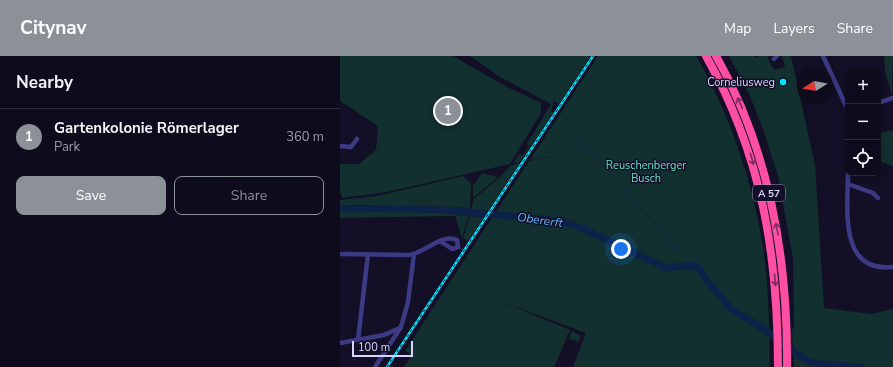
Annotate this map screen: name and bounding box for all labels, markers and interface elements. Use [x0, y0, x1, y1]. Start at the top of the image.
text: Citynav [20, 15, 87, 41]
text: Map [724, 19, 751, 38]
text: Layers [773, 19, 815, 38]
text: Share [837, 19, 873, 38]
north arrow [797, 68, 833, 104]
map controls [845, 68, 881, 176]
button: + [845, 68, 881, 104]
text: Nearby [16, 71, 73, 94]
place label: Corneliusweg [707, 75, 775, 90]
marker: Corneliusweg [778, 77, 788, 87]
pin: 1 [435, 96, 461, 126]
one-way arrow [736, 97, 743, 109]
button: − [845, 104, 881, 140]
text: Gartenkolonie Römerlager [54, 118, 239, 138]
text: 1 [25, 128, 33, 146]
text: 360 m [286, 128, 324, 146]
text: Park [54, 138, 80, 156]
button: locate [845, 140, 881, 176]
one-way arrow [749, 153, 756, 166]
park label: Reuschenberger Busch [606, 158, 686, 186]
button: Save [16, 176, 166, 215]
button: Share [174, 176, 324, 215]
road number: A 57 [753, 185, 785, 201]
water label: Obererft [516, 209, 565, 231]
one-way arrow [773, 223, 781, 236]
your location [611, 239, 631, 259]
one-way arrow [771, 273, 778, 286]
scale bar [352, 339, 413, 358]
text: 100 m [358, 340, 390, 355]

